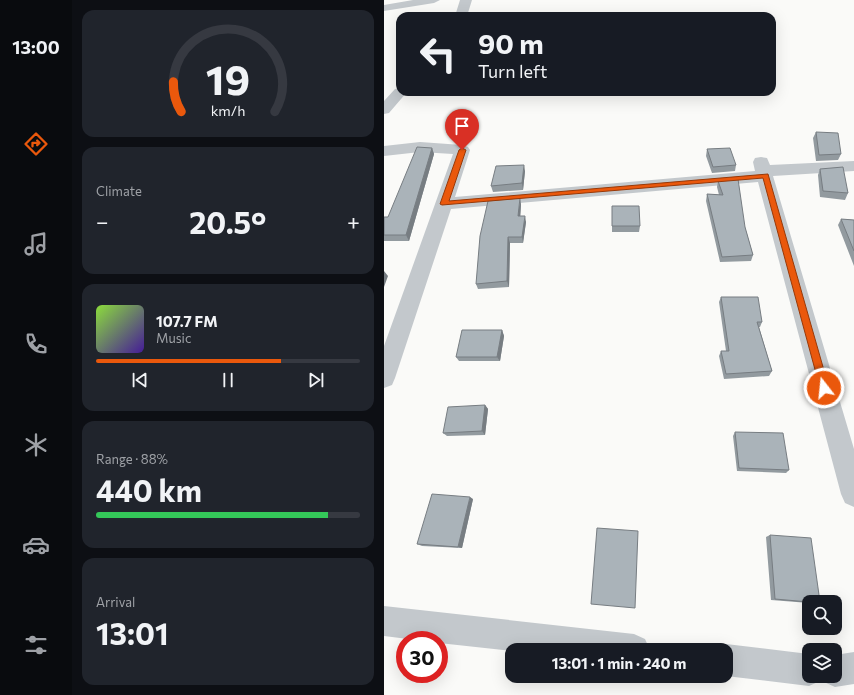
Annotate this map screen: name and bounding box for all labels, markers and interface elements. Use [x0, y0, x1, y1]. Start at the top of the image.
text: 90 m [478, 26, 544, 60]
icon: left [412, 28, 464, 80]
text: 13:00 [12, 36, 60, 58]
text: 19 [206, 52, 250, 103]
text: Turn left [478, 60, 547, 82]
text: km/h [211, 100, 245, 118]
pin [445, 109, 479, 150]
icon: arrive [451, 115, 473, 137]
icon: directions [22, 130, 50, 158]
text: Climate [96, 183, 142, 199]
text: 20.5° [189, 203, 266, 240]
text: − [96, 208, 109, 235]
text: + [347, 208, 360, 235]
icon: music [22, 230, 50, 258]
text: 107.7 FM [156, 312, 218, 330]
icon: phone [22, 330, 50, 358]
text: Music [156, 330, 191, 346]
position arrow [803, 367, 845, 409]
icon: previous [129, 369, 151, 391]
icon: pause [217, 369, 239, 391]
icon: next [305, 369, 327, 391]
icon: climate [22, 431, 50, 459]
text: Range · 88% [96, 451, 168, 467]
text: 440 km [96, 471, 202, 508]
icon: car [22, 531, 50, 559]
text: Arrival [96, 594, 135, 610]
map controls [802, 595, 842, 683]
button: search [802, 595, 842, 635]
text: 13:01 [96, 614, 169, 651]
icon: filters [22, 631, 50, 659]
speed limit sign: 30 [396, 631, 448, 683]
button: layers [802, 643, 842, 683]
text: 13:01 · 1 min · 240 m [552, 654, 686, 672]

